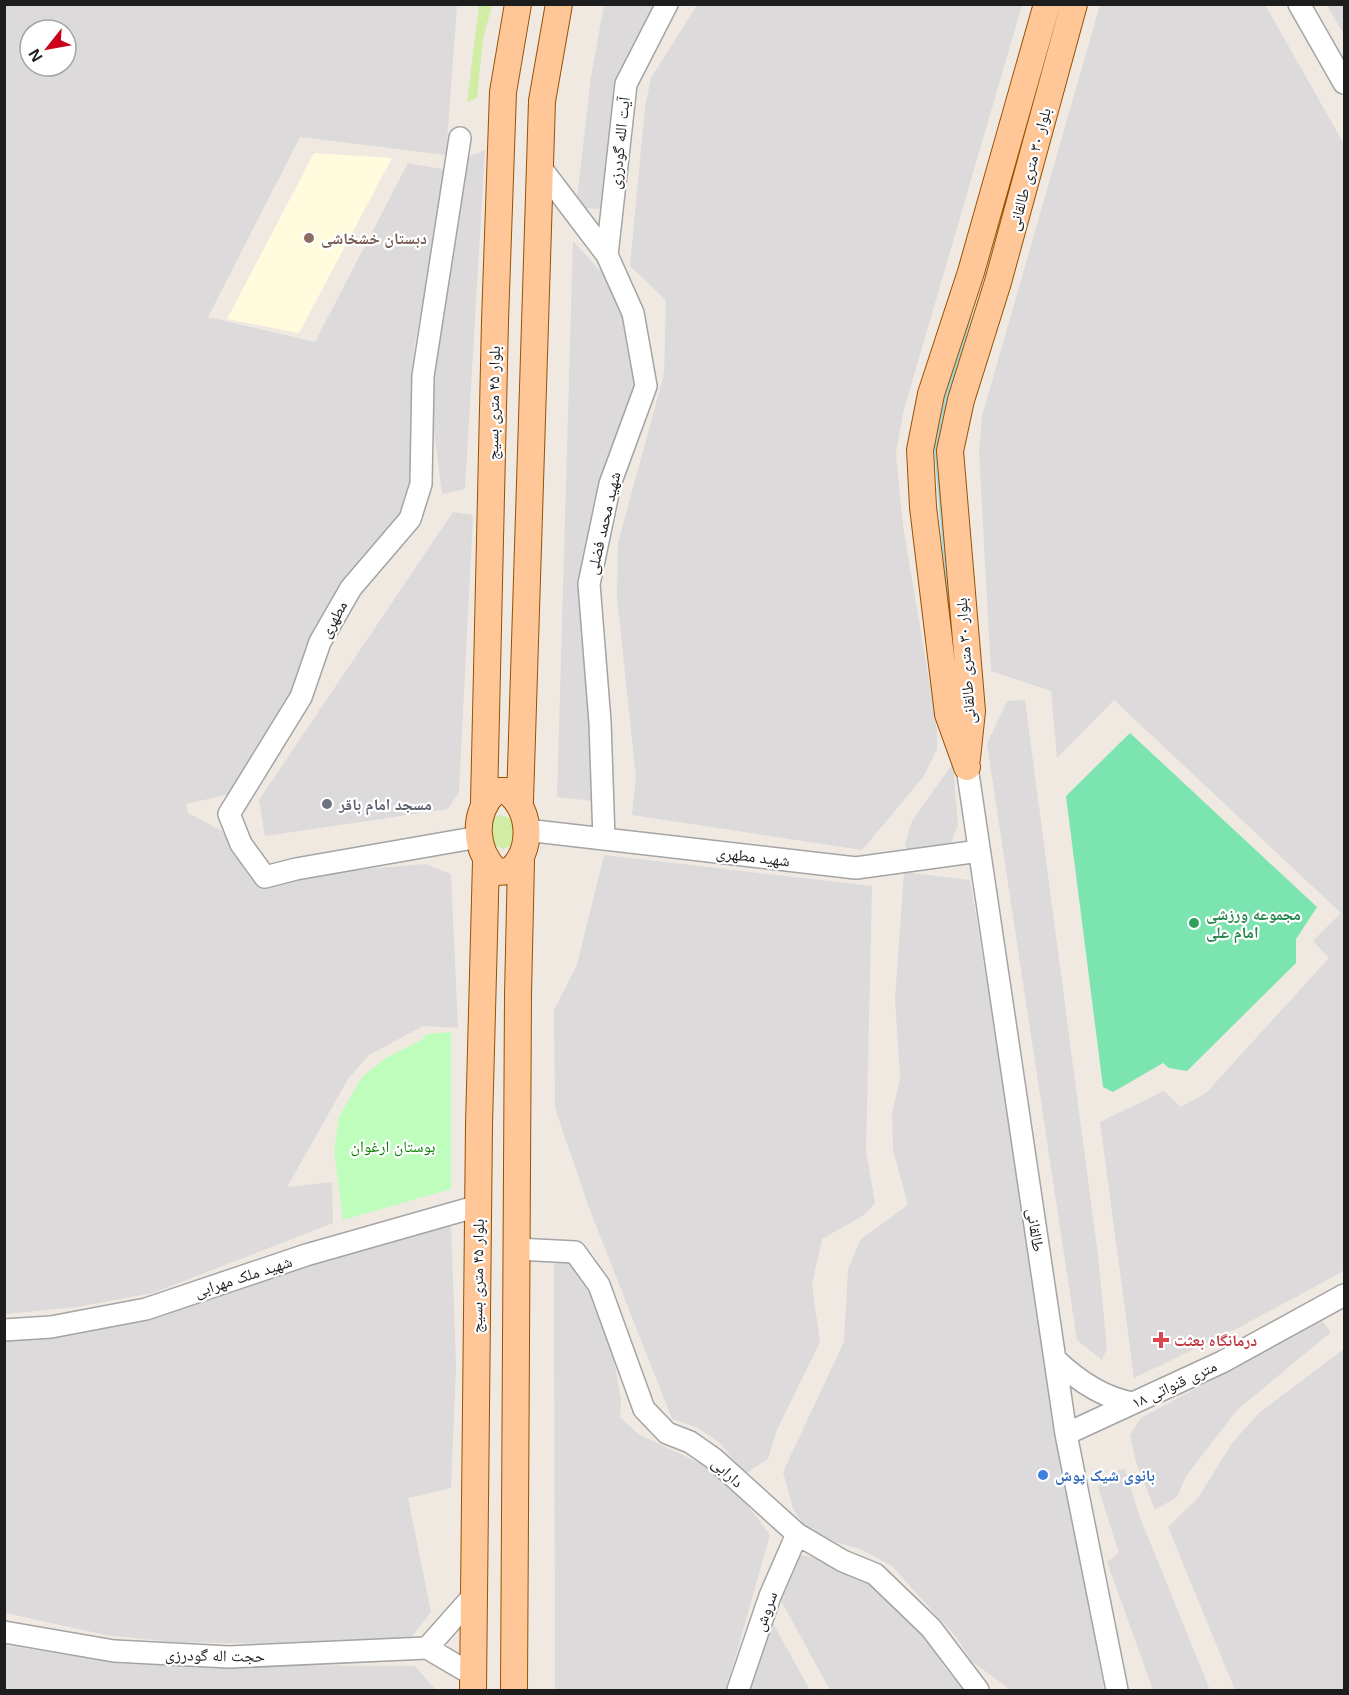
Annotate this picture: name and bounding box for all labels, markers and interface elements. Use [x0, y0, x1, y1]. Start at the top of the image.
north arrow [18, 18, 78, 78]
text: N [25, 46, 46, 65]
street label: آیت الله گودرزی [606, 95, 635, 190]
street label: بلوار ۳۰ متری طالقانی [1005, 106, 1056, 233]
place label: دبستان خشخاشی [321, 230, 427, 248]
marker: دبستان خشخاشی [302, 231, 316, 245]
street label: بلوار ۴۵ متری بسیج [484, 346, 505, 460]
street label: شهید محمد فضلی [583, 470, 626, 577]
street label: بلوار ۳۰ متری طالقانی [953, 597, 980, 725]
street label: مطهری [316, 598, 352, 642]
place label: مسجد امام باقر [338, 796, 432, 816]
marker: مسجد امام باقر [320, 797, 334, 811]
street label: شهید مطهری [715, 844, 791, 871]
place label: مجموعه ورزشی امام علی [1206, 906, 1301, 944]
marker: مجموعه ورزشی امام علی [1187, 916, 1201, 930]
park label: بوستان ارغوان [351, 1138, 435, 1157]
street label: طالقانی [1022, 1207, 1047, 1253]
street label: بلوار ۴۵ متری بسیج [468, 1219, 489, 1333]
street label: شهید ملک مهرابی [192, 1253, 295, 1302]
marker: درمانگاه بعثت [1152, 1331, 1170, 1349]
place label: درمانگاه بعثت [1174, 1332, 1257, 1350]
street label: ۱۸ متری قنواتی [1129, 1357, 1220, 1413]
street label: دارابی [707, 1454, 747, 1492]
place label: بانوی شیک پوش [1055, 1467, 1155, 1485]
marker: بانوی شیک پوش [1036, 1468, 1050, 1482]
street label: سروش [751, 1589, 782, 1634]
street label: حجت اله گودرزی [165, 1646, 265, 1667]

